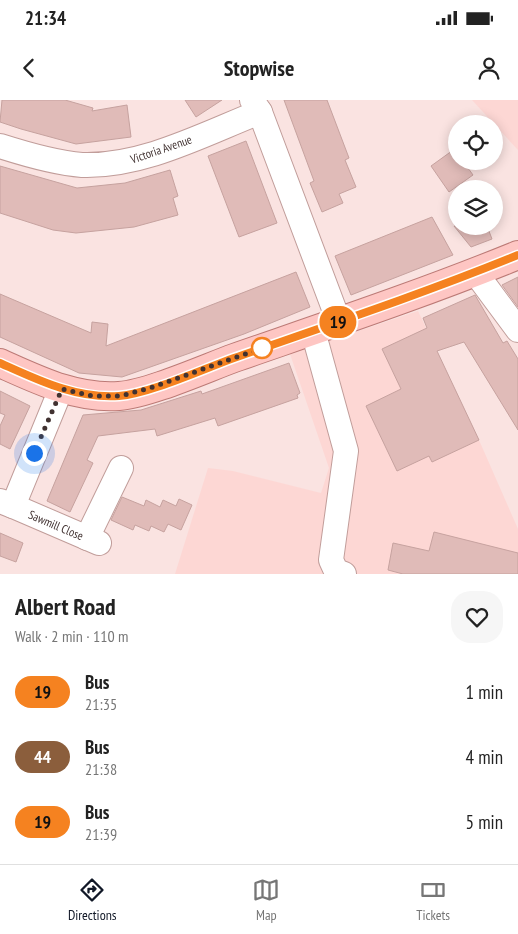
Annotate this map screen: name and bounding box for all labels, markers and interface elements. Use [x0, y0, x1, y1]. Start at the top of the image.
text: 21:34 [25, 6, 66, 30]
icon: back [15, 54, 43, 82]
text: Stopwise [224, 54, 294, 82]
icon: person [475, 54, 503, 82]
map controls [448, 115, 503, 235]
button: locate [448, 115, 503, 170]
street label: Victoria Avenue [127, 131, 194, 167]
button: layers [448, 180, 503, 235]
line badge: 19 [316, 306, 360, 338]
text: 19 [329, 310, 347, 333]
unlabelled marker [251, 337, 273, 359]
your location [22, 441, 47, 466]
street label: Sawmill Close [26, 507, 86, 543]
text: Albert Road [15, 591, 116, 622]
button: heart [451, 591, 503, 643]
text: Walk · 2 min · 110 m [15, 626, 128, 646]
text: Bus [85, 670, 109, 694]
text: 19 [34, 680, 51, 703]
text: 1 min [466, 680, 503, 704]
text: 21:35 [85, 694, 117, 714]
text: Bus [85, 735, 109, 759]
text: 44 [34, 745, 51, 768]
text: 4 min [466, 745, 503, 769]
text: 21:38 [85, 759, 117, 779]
text: Bus [85, 800, 109, 824]
text: 19 [34, 810, 51, 833]
text: 5 min [466, 810, 503, 834]
text: 21:39 [85, 824, 117, 844]
tab: Directions [68, 876, 117, 924]
tab: Map [252, 876, 280, 924]
tab: Tickets [416, 876, 450, 924]

